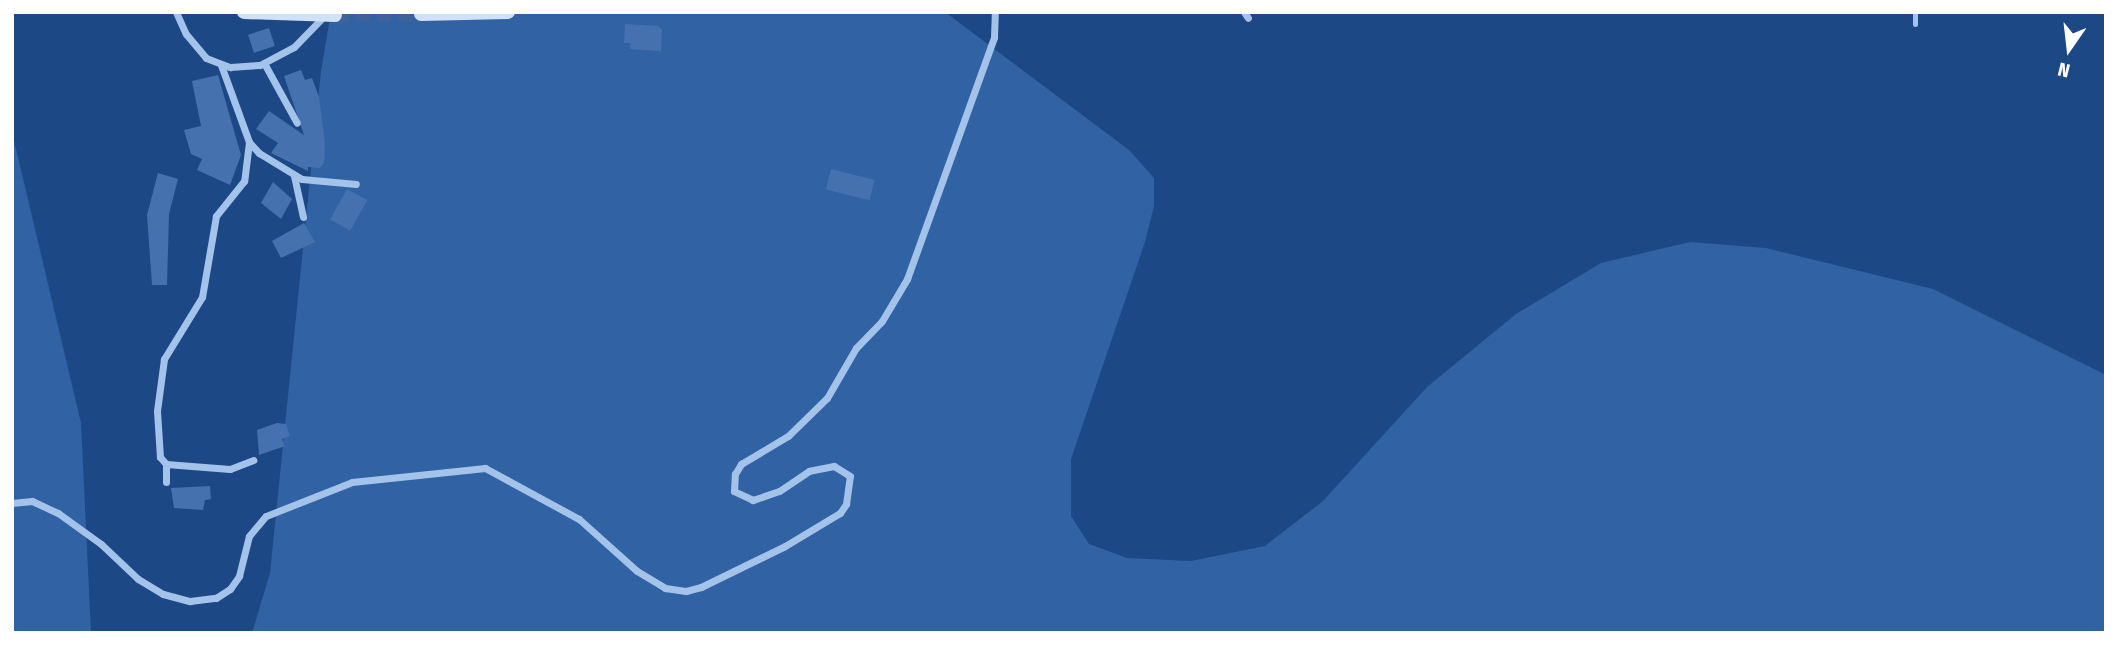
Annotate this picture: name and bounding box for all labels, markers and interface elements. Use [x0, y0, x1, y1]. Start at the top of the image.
north arrow [2034, 14, 2104, 84]
text: N [2055, 57, 2072, 82]

